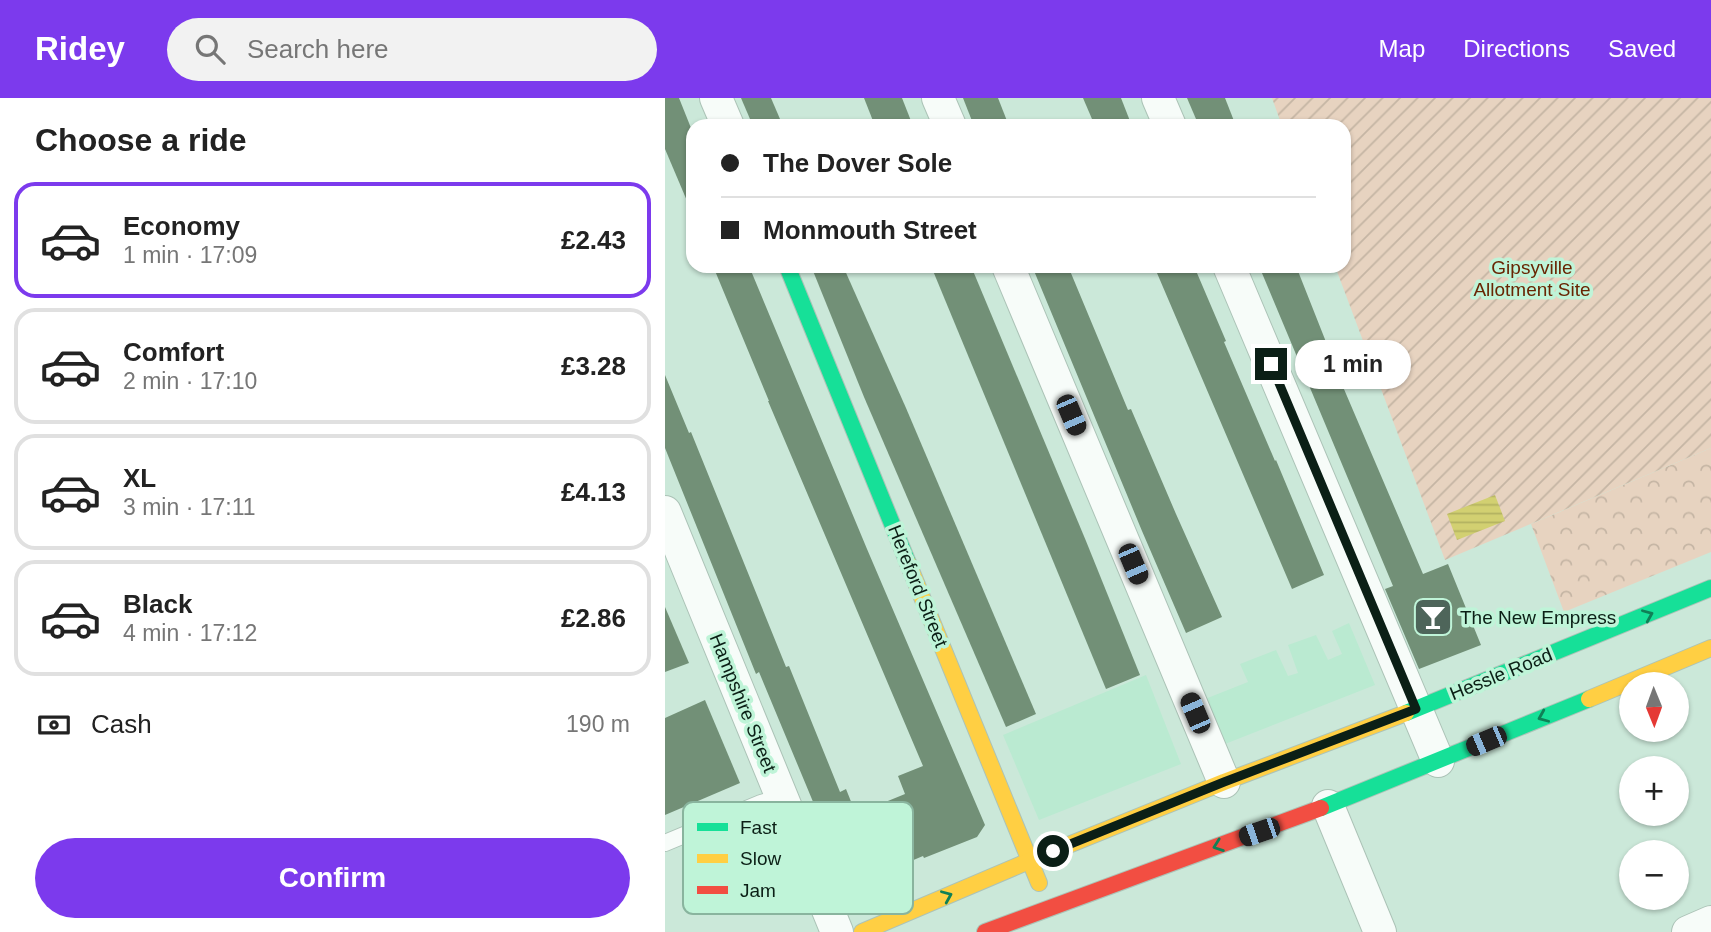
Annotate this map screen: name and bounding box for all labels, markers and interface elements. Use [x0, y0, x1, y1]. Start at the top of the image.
search box [167, 18, 657, 81]
text: Ridey [35, 30, 125, 67]
icon: search [191, 30, 229, 68]
text: Search here [247, 34, 389, 64]
text: Map [1379, 35, 1425, 62]
text: Directions [1463, 35, 1570, 62]
text: Saved [1608, 35, 1676, 62]
text: Choose a ride [35, 122, 247, 158]
text: The Dover Sole [763, 148, 952, 178]
icon: car [39, 209, 102, 272]
text: Economy [123, 211, 240, 241]
text: Monmouth Street [763, 215, 977, 245]
text: £2.43 [561, 225, 626, 255]
text: 1 min · 17:09 [123, 242, 257, 268]
park label: Gipsyville Allotment Site [1473, 257, 1591, 300]
icon: car [39, 335, 102, 398]
text: Comfort [123, 337, 224, 367]
callout: 1 min [1295, 340, 1411, 388]
route end [1255, 348, 1287, 380]
text: £3.28 [561, 351, 626, 381]
text: 1 min [1323, 351, 1383, 377]
text: 2 min · 17:10 [123, 368, 257, 394]
car [1054, 392, 1089, 438]
icon: car [39, 461, 102, 524]
text: XL [123, 463, 156, 493]
text: £4.13 [561, 477, 626, 507]
text: 3 min · 17:11 [123, 494, 256, 520]
street label: Hereford Street [884, 522, 952, 651]
car [1116, 541, 1151, 587]
icon: car [39, 587, 102, 650]
text: Black [123, 589, 192, 619]
bar icon: The New Empress [1412, 596, 1454, 638]
text: £2.86 [561, 603, 626, 633]
place label: The New Empress [1460, 607, 1616, 628]
one-way arrow [1641, 609, 1653, 623]
text: 4 min · 17:12 [123, 620, 257, 646]
street label: Hampshire Street [706, 631, 781, 776]
street label: Hessle Road [1447, 644, 1555, 704]
north arrow [1619, 672, 1689, 742]
map controls [1619, 672, 1689, 910]
car [1178, 690, 1213, 736]
icon: cash [35, 706, 73, 744]
text: Cash [91, 709, 152, 739]
one-way arrow [1538, 709, 1550, 723]
text: 190 m [566, 711, 630, 737]
car [1463, 723, 1510, 759]
button: + [1619, 756, 1689, 826]
legend [683, 802, 913, 914]
car [1236, 815, 1283, 849]
text: Fast [740, 817, 778, 838]
route start [1037, 835, 1069, 867]
button: Confirm [35, 838, 630, 918]
one-way arrow [1212, 838, 1224, 852]
button: − [1619, 840, 1689, 910]
text: Slow [740, 848, 781, 869]
text: Jam [740, 880, 776, 901]
one-way arrow [940, 890, 952, 904]

